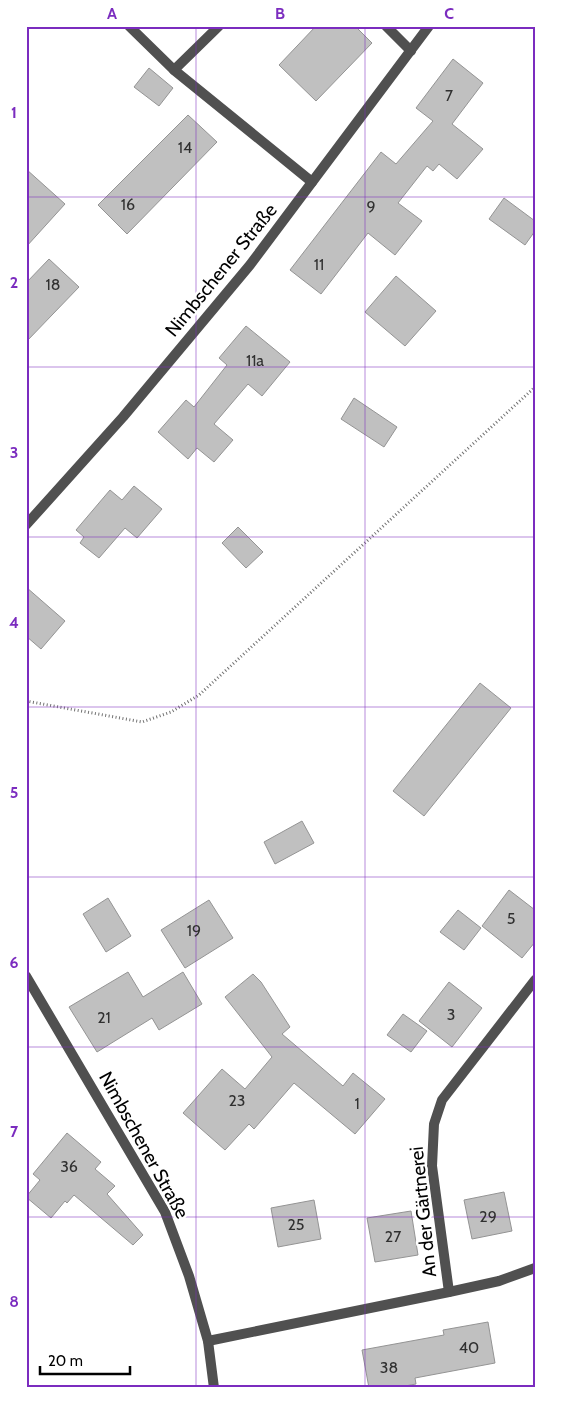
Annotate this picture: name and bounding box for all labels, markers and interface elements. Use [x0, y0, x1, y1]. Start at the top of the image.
text: A [107, 4, 117, 23]
text: B [275, 4, 285, 23]
text: C [444, 4, 454, 23]
house number: 7 [445, 86, 453, 105]
text: 1 [11, 103, 17, 122]
house number: 14 [178, 138, 192, 157]
house number: 16 [121, 195, 135, 214]
house number: 9 [366, 197, 376, 216]
street label: Nimbschener Straße [160, 199, 282, 341]
house number: 11 [314, 255, 324, 274]
text: 2 [10, 273, 18, 292]
house number: 18 [46, 275, 60, 294]
house number: 11a [246, 351, 264, 370]
text: 3 [10, 443, 18, 462]
text: 4 [9, 613, 19, 632]
text: 5 [10, 783, 18, 802]
house number: 5 [507, 909, 515, 928]
house number: 19 [187, 921, 201, 940]
text: 6 [10, 953, 19, 972]
house number: 3 [447, 1005, 455, 1024]
house number: 21 [97, 1008, 111, 1027]
street label: Nimbschener Straße [94, 1068, 194, 1223]
house number: 23 [228, 1091, 246, 1110]
house number: 1 [354, 1094, 360, 1113]
text: 7 [10, 1122, 19, 1141]
street label: An der Gärtnerei [405, 1146, 441, 1278]
house number: 36 [60, 1157, 78, 1176]
house number: 29 [479, 1207, 497, 1226]
house number: 25 [287, 1215, 305, 1234]
house number: 27 [385, 1227, 401, 1246]
text: 8 [9, 1292, 19, 1311]
house number: 40 [459, 1338, 479, 1357]
scale bar [40, 1344, 130, 1376]
text: 20 m [48, 1352, 83, 1370]
house number: 38 [380, 1358, 398, 1377]

